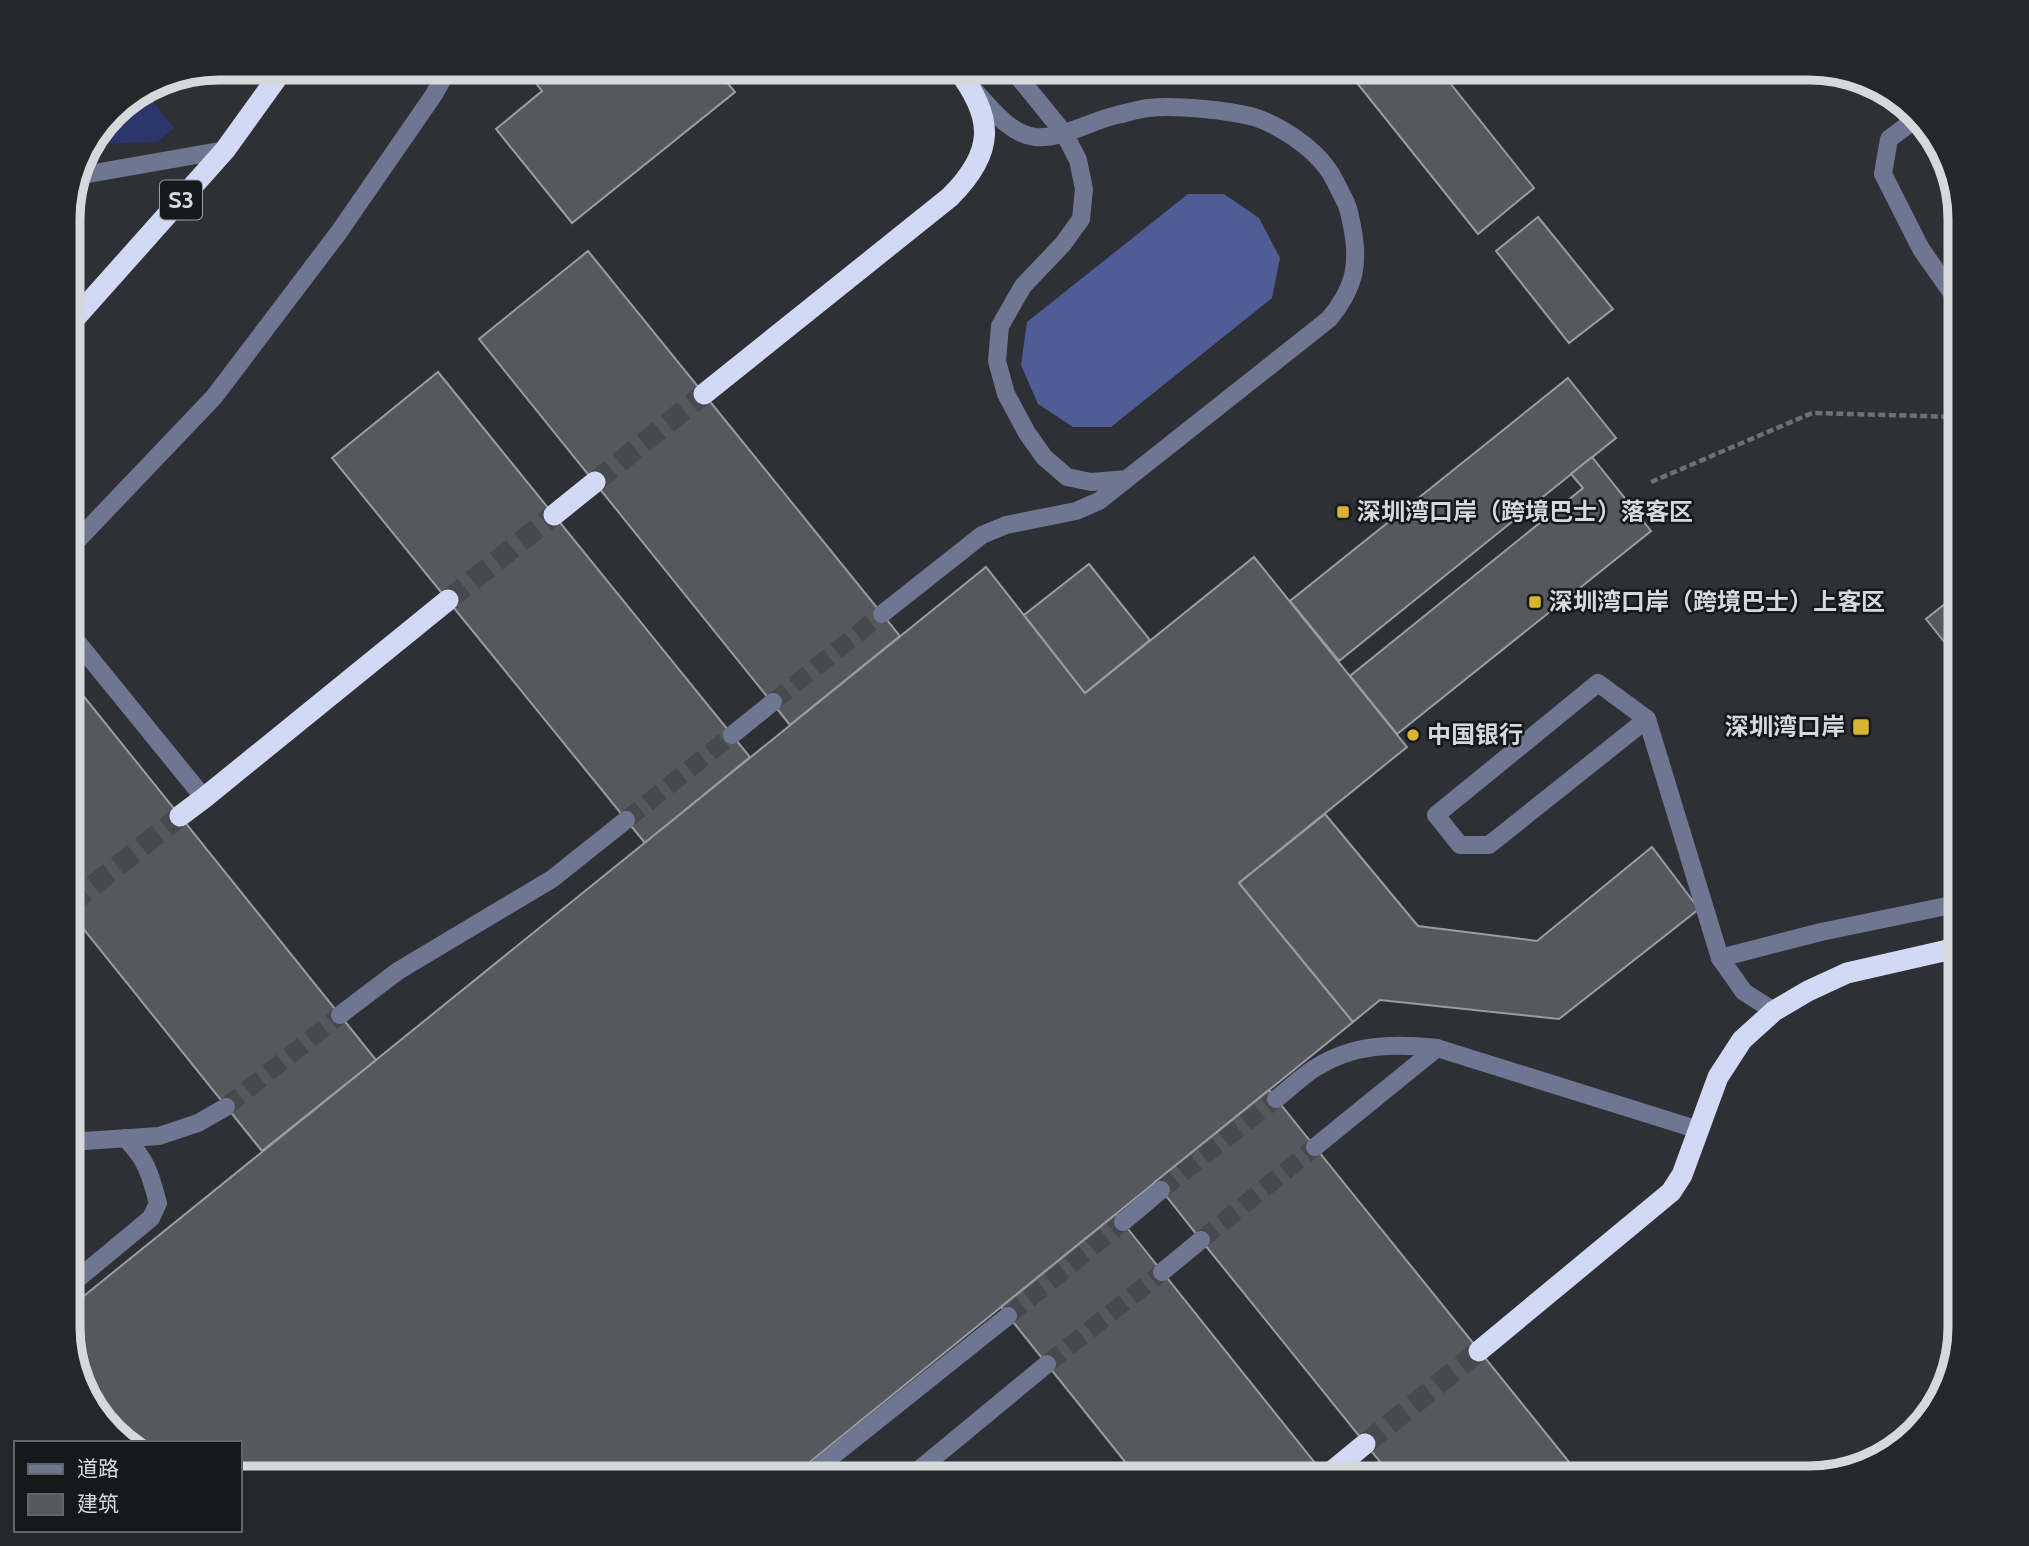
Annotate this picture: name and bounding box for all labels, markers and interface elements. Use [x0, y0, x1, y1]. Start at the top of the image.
road number: S3 [160, 181, 202, 220]
place label: 深圳湾口岸（跨境巴士）落客区 [1357, 497, 1693, 526]
marker: 深圳湾口岸（跨境巴士）落客区 [1335, 504, 1351, 520]
place label: 深圳湾口岸（跨境巴士）上客区 [1549, 587, 1885, 616]
marker: 深圳湾口岸（跨境巴士）上客区 [1527, 594, 1543, 610]
place label: 深圳湾口岸 [1725, 712, 1845, 741]
marker: 深圳湾口岸 [1851, 717, 1871, 737]
place label: 中国银行 [1427, 720, 1523, 749]
marker: 中国银行 [1405, 727, 1421, 743]
legend [14, 1441, 242, 1532]
text: 道路 [77, 1456, 119, 1481]
text: 建筑 [77, 1491, 119, 1516]

